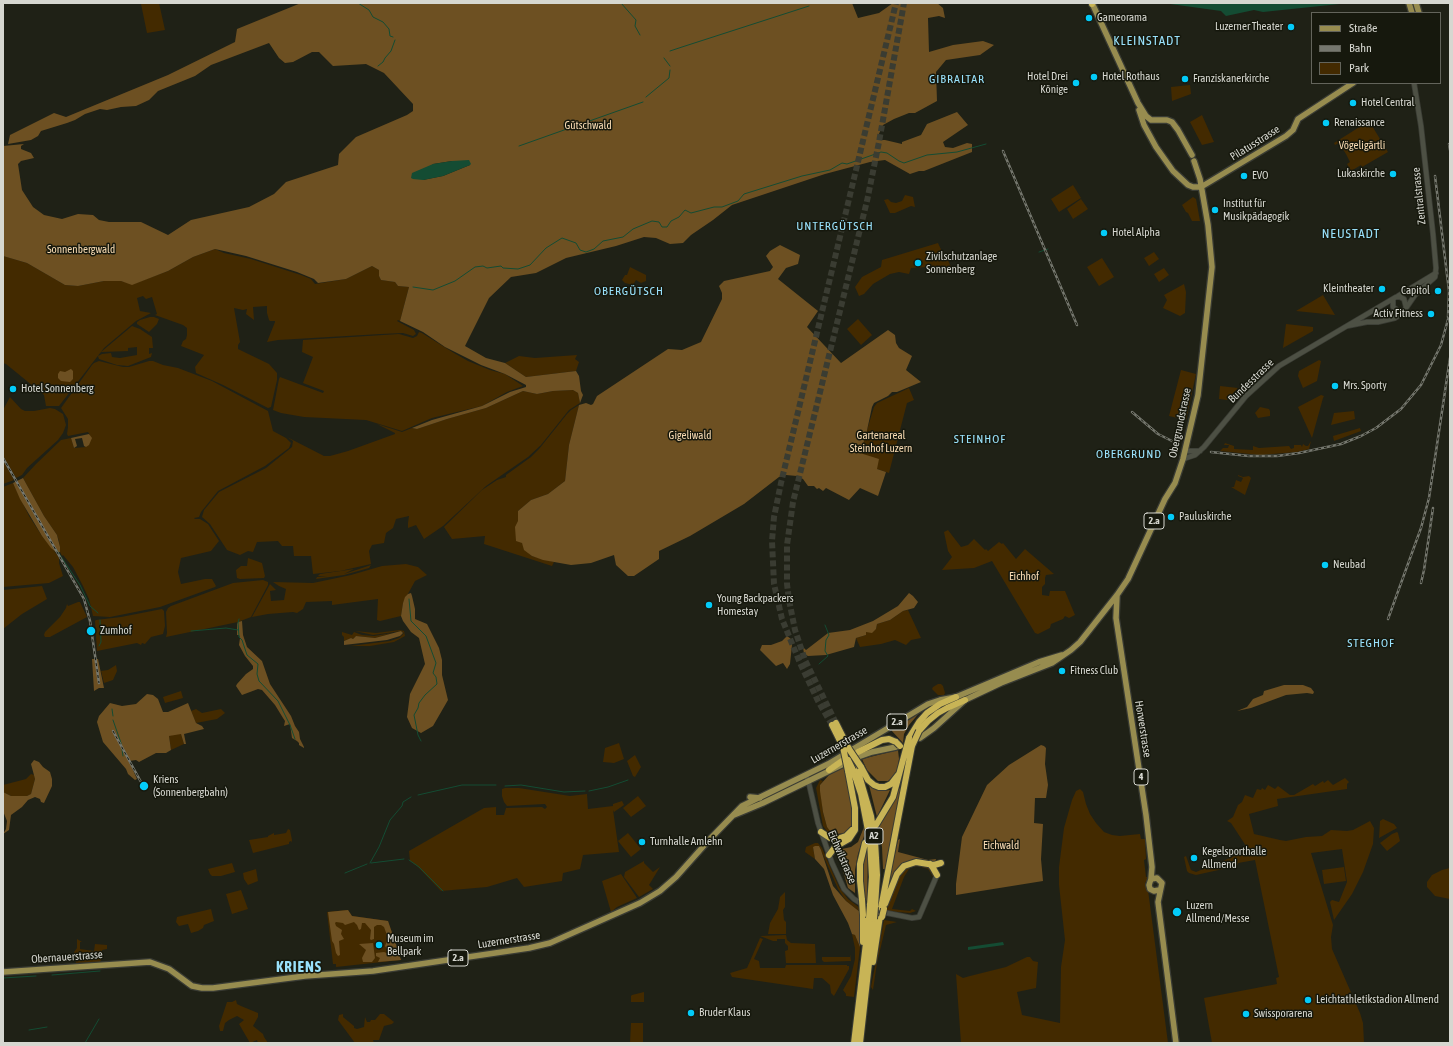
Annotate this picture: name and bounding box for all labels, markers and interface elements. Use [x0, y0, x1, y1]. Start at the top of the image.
place label: Gameorama [1097, 11, 1147, 25]
legend [1311, 12, 1441, 84]
marker: Gameorama [1084, 13, 1094, 23]
place label: Luzerner Theater [1215, 20, 1283, 34]
text: Straße [1349, 21, 1377, 35]
marker: Luzerner Theater [1286, 22, 1296, 32]
district label: KLEINSTADT [1113, 33, 1181, 49]
text: Bahn [1349, 41, 1372, 55]
text: Park [1349, 61, 1369, 75]
place label: Hotel Drei Könige [1027, 70, 1068, 96]
place label: Hotel Rothaus [1102, 70, 1160, 84]
district label: GIBRALTAR [929, 72, 985, 86]
marker: Hotel Rothaus [1089, 72, 1099, 82]
place label: Franziskanerkirche [1193, 72, 1269, 86]
marker: Franziskanerkirche [1180, 74, 1190, 84]
marker: Hotel Drei Könige [1071, 78, 1081, 88]
place label: Hotel Central [1361, 96, 1415, 110]
marker: Hotel Central [1348, 98, 1358, 108]
place label: Renaissance [1334, 116, 1385, 130]
marker: Renaissance [1321, 118, 1331, 128]
park label: Gütschwald [564, 119, 612, 133]
street label: Pilatusstrasse [1228, 123, 1282, 163]
park label: Vögeligärtli [1339, 139, 1385, 153]
place label: Lukaskirche [1337, 167, 1385, 181]
street label: Zentralstrasse [1409, 167, 1429, 225]
place label: EVO [1252, 169, 1268, 183]
marker: Lukaskirche [1388, 169, 1398, 179]
marker: EVO [1239, 171, 1249, 181]
place label: Institut für Musikpädagogik [1223, 197, 1289, 223]
marker: Institut für Musikpädagogik [1210, 205, 1220, 215]
district label: UNTERGÜTSCH [796, 219, 874, 233]
place label: Hotel Alpha [1112, 226, 1160, 240]
district label: NEUSTADT [1322, 226, 1380, 242]
marker: Hotel Alpha [1099, 228, 1109, 238]
park label: Sonnenbergwald [47, 243, 115, 257]
place label: Zivilschutzanlage Sonnenberg [926, 250, 997, 276]
marker: Zivilschutzanlage Sonnenberg [913, 258, 923, 268]
place label: Kleintheater [1323, 282, 1374, 296]
district label: OBERGÜTSCH [594, 284, 664, 298]
marker: Kleintheater [1377, 284, 1387, 294]
place label: Capitol [1401, 284, 1430, 298]
marker: Capitol [1433, 286, 1443, 296]
place label: Activ Fitness [1374, 307, 1423, 321]
marker: Activ Fitness [1426, 309, 1436, 319]
street label: Bundesstrasse [1226, 356, 1276, 406]
place label: Mrs. Sporty [1343, 379, 1387, 393]
marker: Mrs. Sporty [1330, 381, 1340, 391]
place label: Hotel Sonnenberg [21, 382, 94, 396]
marker: Hotel Sonnenberg [8, 384, 18, 394]
street label: Obergrundstrasse [1166, 387, 1194, 459]
park label: Gigeliwald [669, 429, 711, 443]
park label: Gartenareal Steinhof Luzern [850, 429, 912, 455]
district label: STEINHOF [954, 432, 1006, 446]
district label: OBERGRUND [1096, 447, 1162, 461]
place label: Pauluskirche [1179, 510, 1231, 524]
marker: Pauluskirche [1166, 512, 1176, 522]
road number: 2.a [1144, 513, 1164, 529]
place label: Neubad [1333, 558, 1365, 572]
marker: Neubad [1320, 560, 1330, 570]
park label: Eichhof [1009, 570, 1039, 584]
place label: Young Backpackers Homestay [717, 592, 794, 618]
marker: Young Backpackers Homestay [704, 600, 714, 610]
place label: Zumhof [100, 624, 132, 638]
marker: Zumhof [85, 625, 97, 637]
district label: STEGHOF [1347, 636, 1395, 650]
place label: Fitness Club [1070, 664, 1118, 678]
marker: Fitness Club [1057, 666, 1067, 676]
street label: Horwerstrasse [1132, 700, 1154, 758]
road number: 2.a [887, 714, 907, 730]
street label: Luzernerstrasse [808, 723, 870, 767]
road number: 4 [1134, 769, 1148, 785]
place label: Kriens (Sonnenbergbahn) [153, 773, 228, 799]
marker: Kriens (Sonnenbergbahn) [138, 780, 150, 792]
street label: Eichwilstrasse [825, 828, 859, 886]
road number: A2 [865, 828, 883, 844]
place label: Turnhalle Amlehn [650, 835, 723, 849]
marker: Turnhalle Amlehn [637, 837, 647, 847]
park label: Eichwald [983, 839, 1019, 853]
place label: Kegelsporthalle Allmend [1202, 845, 1266, 871]
marker: Kegelsporthalle Allmend [1189, 853, 1199, 863]
place label: Luzern Allmend/Messe [1186, 899, 1250, 925]
marker: Luzern Allmend/Messe [1171, 906, 1183, 918]
street label: Luzernerstrasse [477, 929, 541, 951]
place label: Museum im Bellpark [387, 932, 434, 958]
marker: Museum im Bellpark [374, 940, 384, 950]
street label: Obernauerstrasse [31, 948, 103, 966]
road number: 2.a [448, 950, 468, 966]
district label: KRIENS [276, 958, 322, 976]
place label: Leichtathletikstadion Allmend [1316, 993, 1439, 1007]
marker: Leichtathletikstadion Allmend [1303, 995, 1313, 1005]
place label: Bruder Klaus [699, 1006, 750, 1020]
place label: Swissporarena [1254, 1007, 1313, 1021]
marker: Bruder Klaus [686, 1008, 696, 1018]
marker: Swissporarena [1241, 1009, 1251, 1019]

